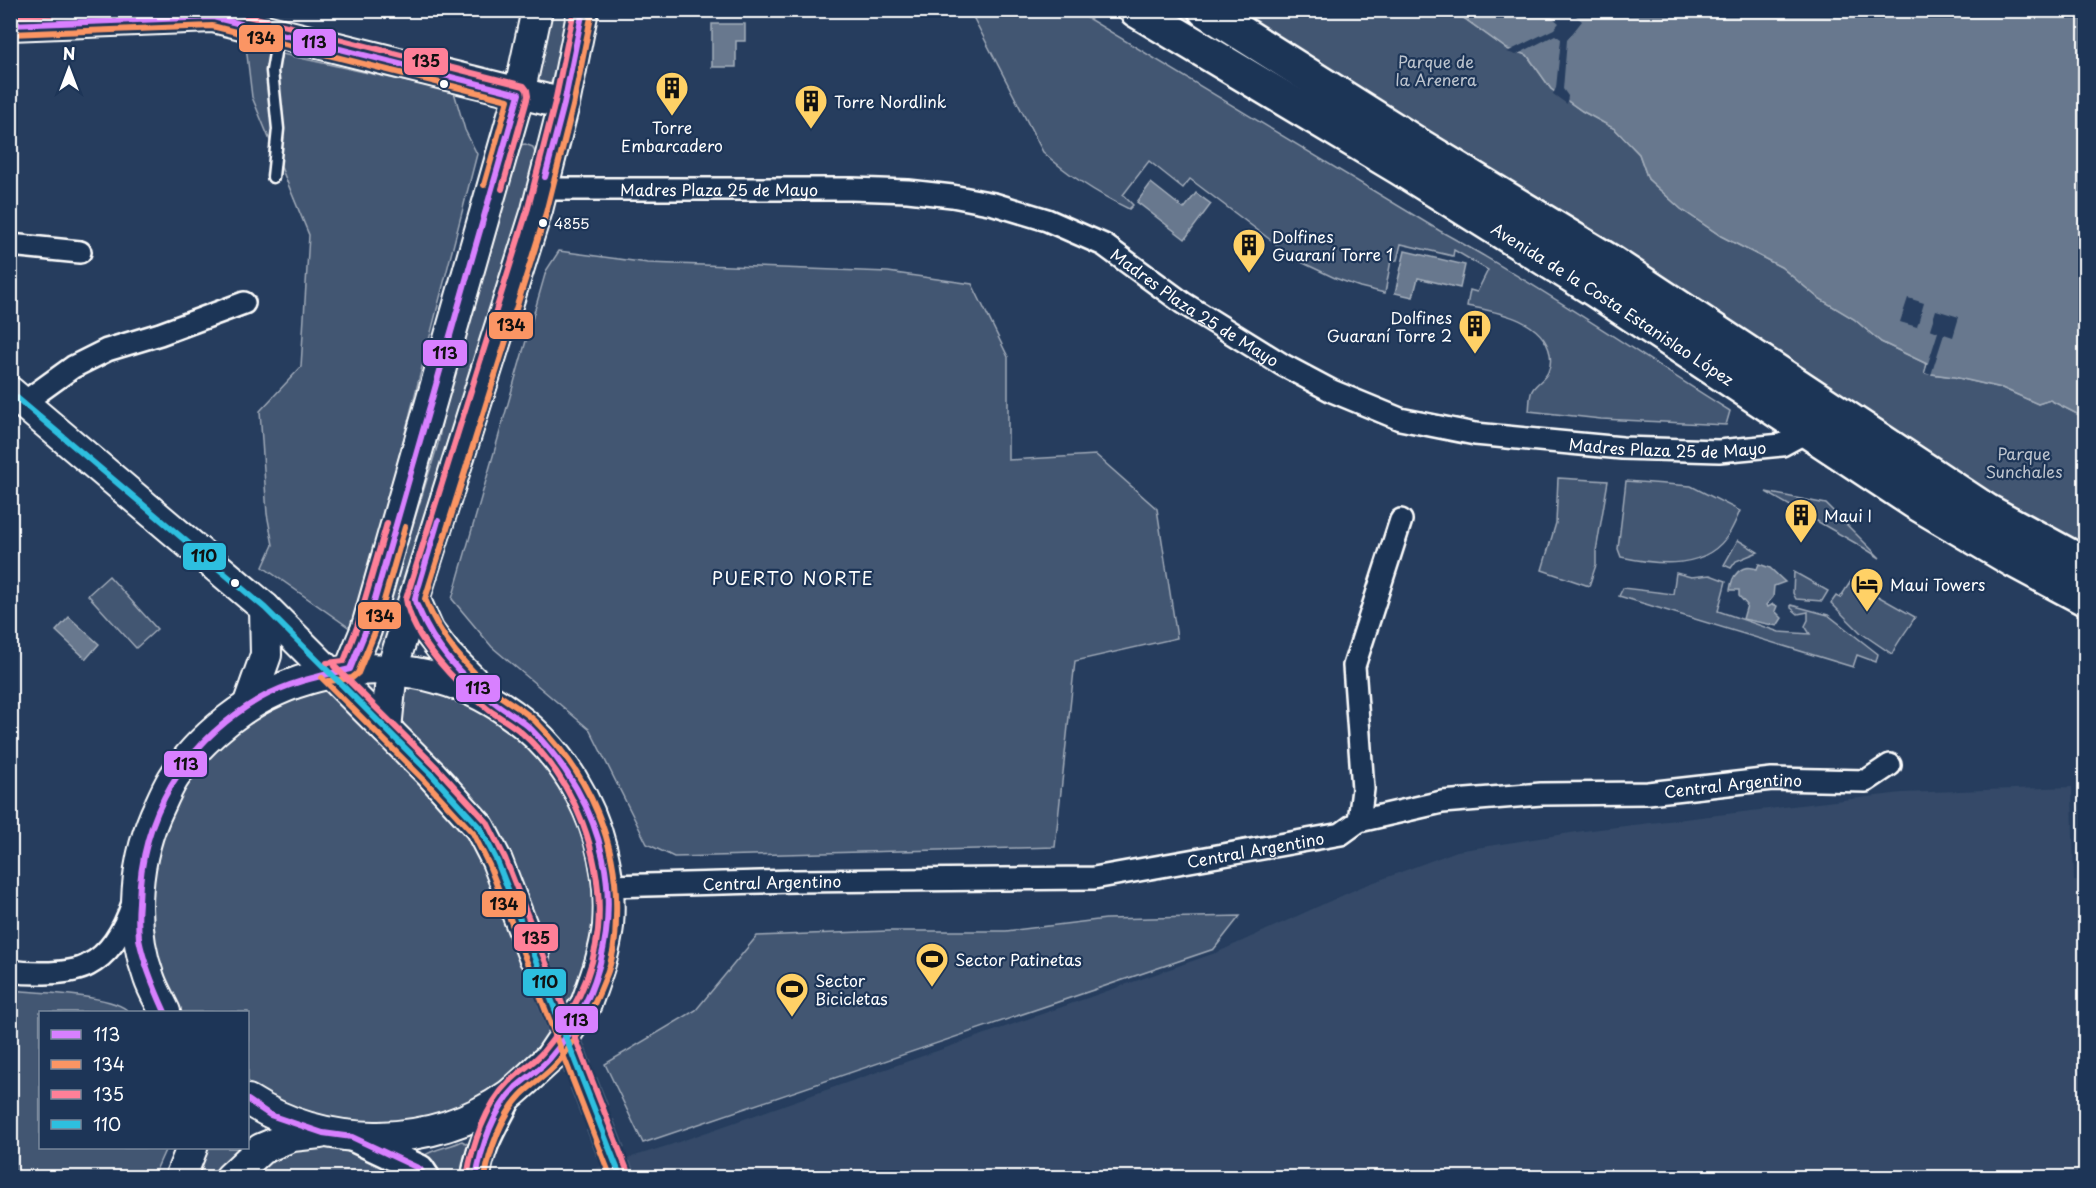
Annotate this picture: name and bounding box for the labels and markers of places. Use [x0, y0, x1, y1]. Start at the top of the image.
building icon: Torre Embarcadero [654, 70, 690, 117]
unlabelled marker [438, 78, 450, 90]
building icon: Torre Nordlink [793, 83, 829, 130]
place label: Torre Nordlink [834, 89, 947, 113]
place label: Torre Embarcadero [621, 115, 723, 157]
place label: 4855 [554, 213, 589, 234]
marker: 4855 [537, 217, 549, 229]
place label: Dolfines Guaraní Torre 1 [1272, 224, 1393, 266]
building icon: Dolfines Guaraní Torre 1 [1231, 227, 1267, 274]
place label: Dolfines Guaraní Torre 2 [1327, 305, 1452, 347]
building icon: Dolfines Guaraní Torre 2 [1457, 308, 1493, 355]
building icon: Maui I [1783, 497, 1819, 544]
place label: Maui I [1824, 503, 1872, 527]
hotel icon: Maui Towers [1849, 566, 1885, 613]
place label: Maui Towers [1890, 572, 1985, 596]
unlabelled marker [229, 577, 241, 589]
sports icon: Sector Patinetas [914, 941, 950, 988]
place label: Sector Patinetas [955, 947, 1082, 971]
place label: Sector Bicicletas [815, 968, 888, 1010]
sports icon: Sector Bicicletas [774, 971, 810, 1018]

